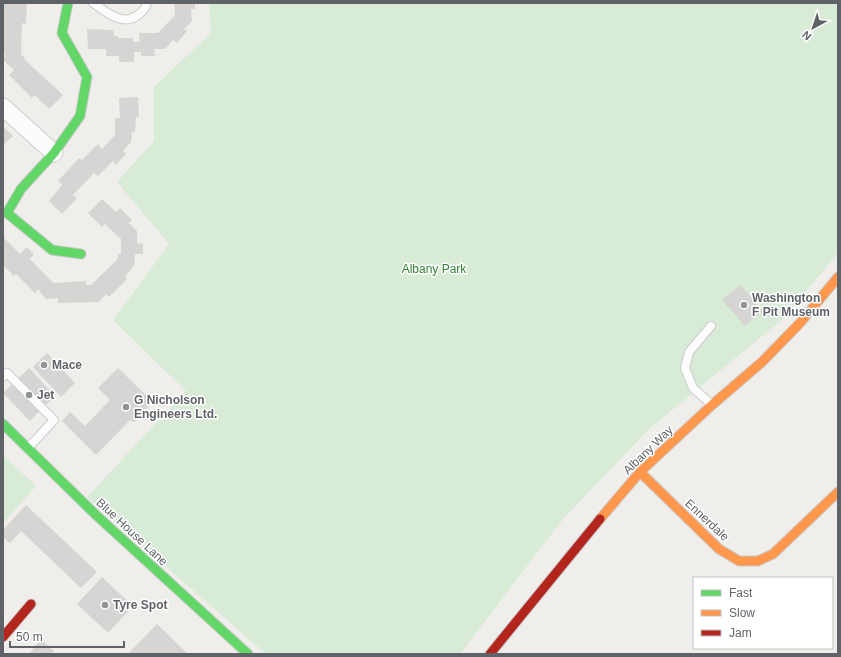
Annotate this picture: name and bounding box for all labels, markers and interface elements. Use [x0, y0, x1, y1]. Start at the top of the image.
north arrow [793, 8, 833, 48]
text: N [800, 28, 813, 43]
park label: Albany Park [402, 262, 467, 276]
place label: Washington F Pit Museum [752, 291, 830, 319]
marker: Washington F Pit Museum [739, 300, 749, 310]
place label: Mace [52, 358, 82, 372]
marker: Mace [39, 360, 49, 370]
place label: Jet [37, 388, 54, 402]
marker: Jet [24, 390, 34, 400]
place label: G Nicholson Engineers Ltd. [134, 393, 217, 421]
marker: G Nicholson Engineers Ltd. [121, 402, 131, 412]
street label: Albany Way [620, 423, 676, 477]
street label: Blue House Lane [94, 495, 171, 569]
street label: Ennerdale [682, 496, 732, 544]
legend [693, 577, 833, 649]
text: Fast [729, 586, 753, 600]
place label: Tyre Spot [113, 598, 167, 612]
marker: Tyre Spot [100, 600, 110, 610]
text: Slow [729, 606, 755, 620]
scale bar [10, 623, 124, 649]
text: Jam [729, 626, 752, 640]
text: 50 m [16, 630, 43, 644]

